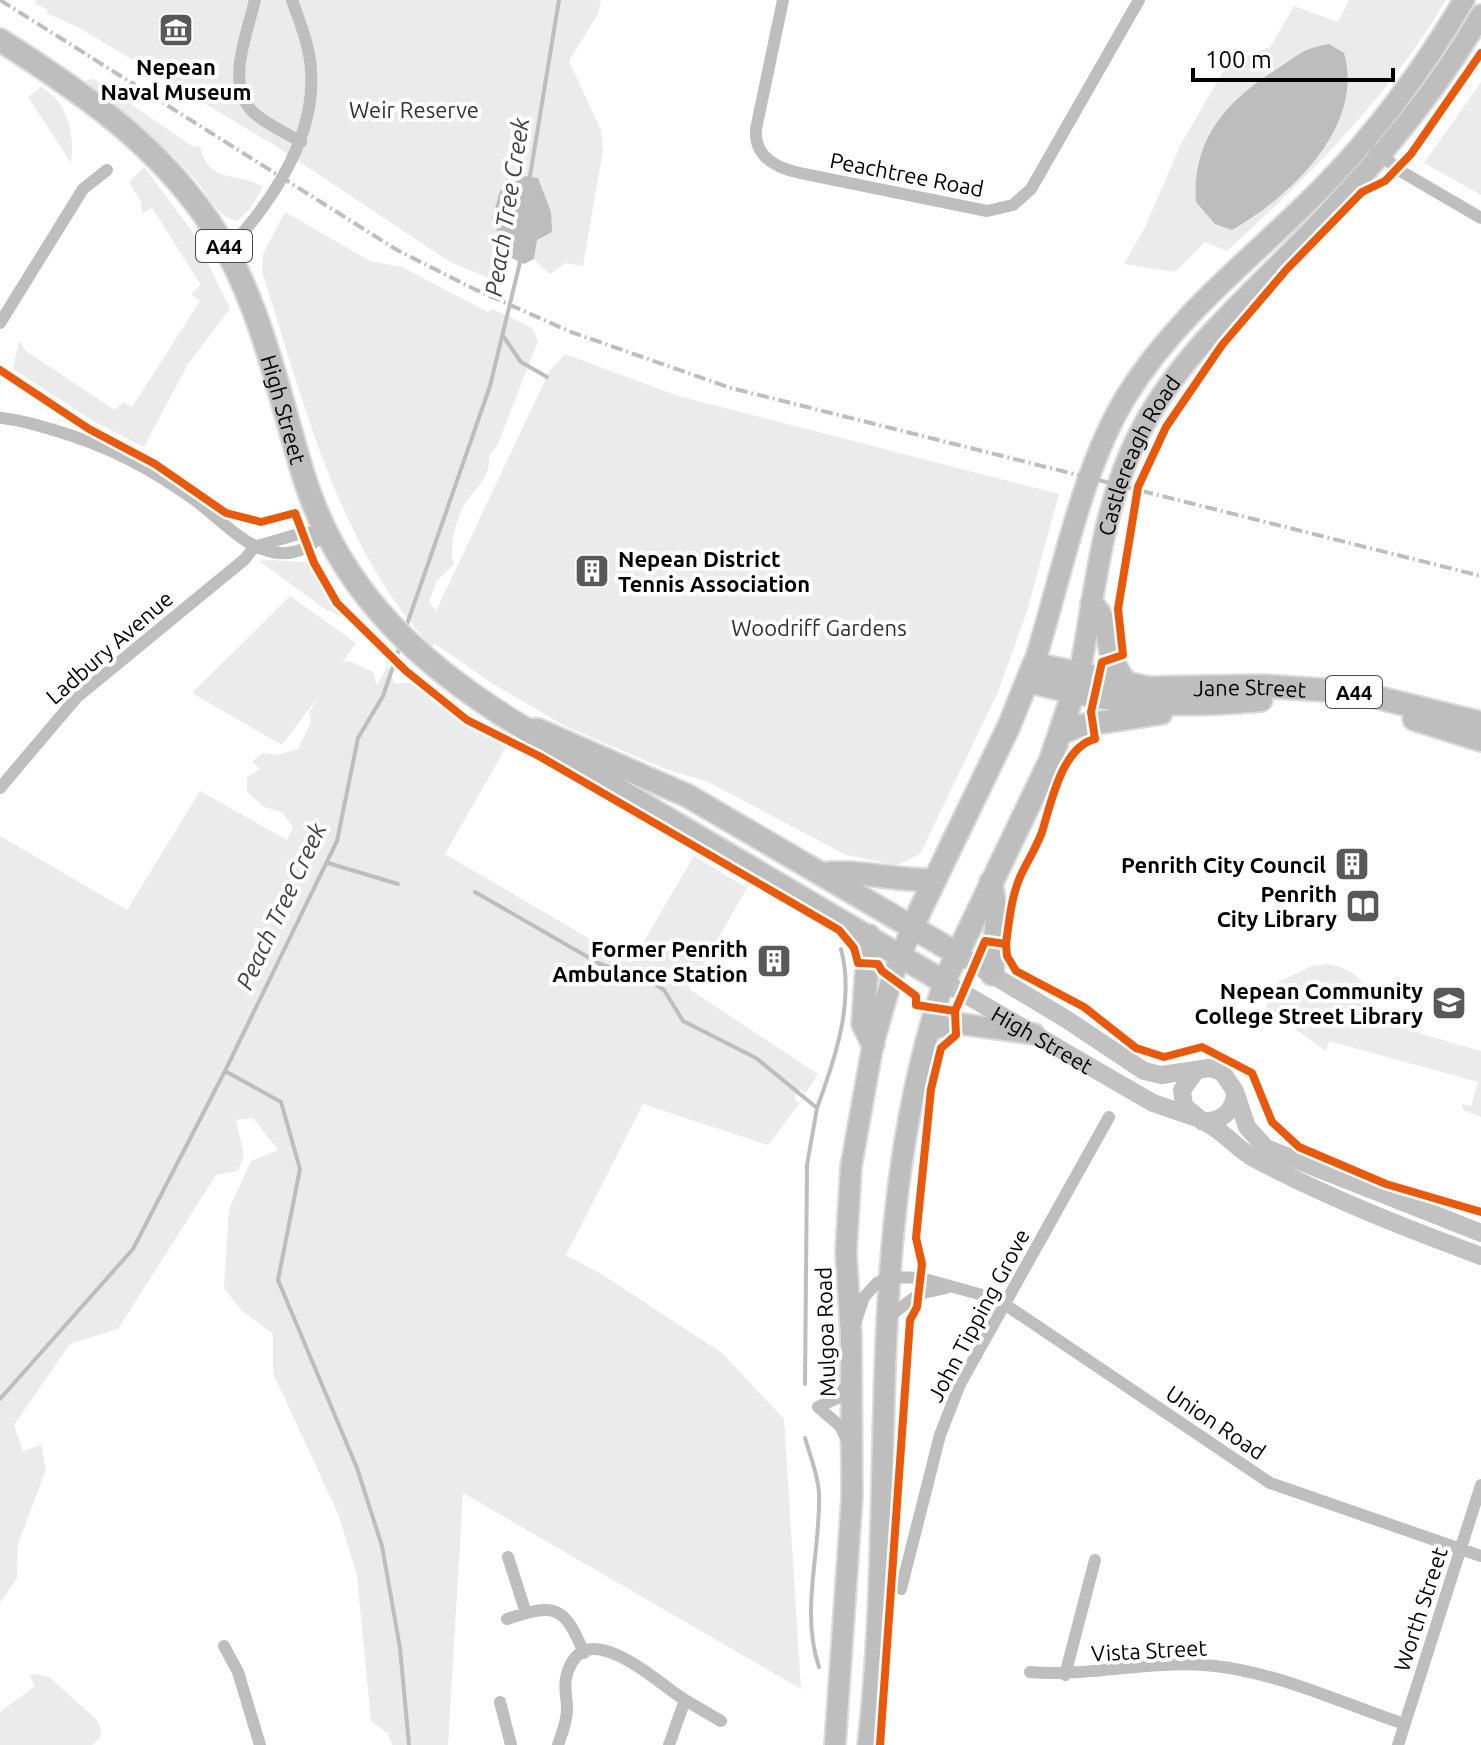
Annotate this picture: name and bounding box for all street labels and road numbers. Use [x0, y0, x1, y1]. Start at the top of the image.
street label: Peachtree Road [828, 147, 986, 201]
road number: A44 [196, 230, 252, 262]
street label: High Street [257, 351, 312, 467]
street label: Castlereagh Road [1092, 370, 1184, 538]
street label: Ladbury Avenue [41, 585, 177, 709]
street label: Jane Street [1193, 673, 1307, 701]
road number: A44 [1326, 676, 1382, 708]
street label: High Street [988, 1000, 1098, 1078]
street label: John Tipping Grove [922, 1224, 1034, 1406]
street label: Mulgoa Road [810, 1267, 840, 1397]
street label: Union Road [1162, 1380, 1270, 1464]
street label: Worth Street [1388, 1544, 1452, 1674]
street label: Vista Street [1090, 1634, 1208, 1666]

